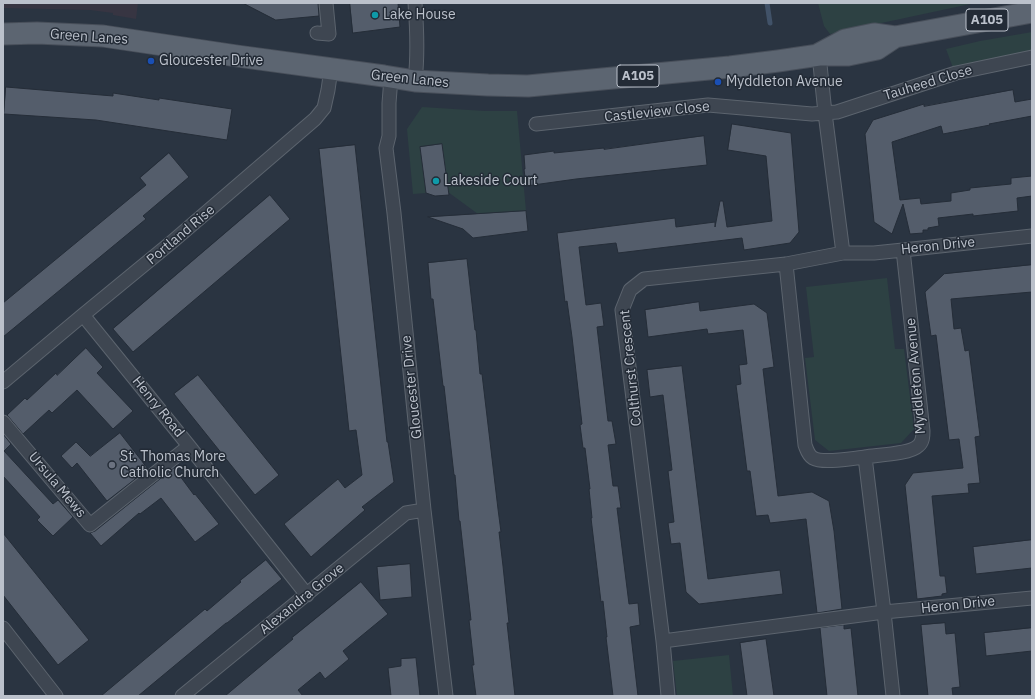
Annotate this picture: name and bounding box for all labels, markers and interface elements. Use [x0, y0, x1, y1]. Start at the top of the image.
place label: Lake House [383, 7, 456, 23]
road number: A105 [966, 9, 1008, 31]
marker: Lake House [370, 10, 380, 20]
street label: Green Lanes [49, 26, 129, 48]
place label: Gloucester Drive [159, 53, 263, 69]
marker: Gloucester Drive [146, 56, 156, 66]
street label: Tauheed Close [882, 62, 974, 104]
road number: A105 [617, 65, 659, 87]
street label: Green Lanes [370, 67, 450, 91]
place label: Myddleton Avenue [726, 74, 843, 90]
marker: Myddleton Avenue [713, 77, 723, 87]
street label: Castleview Close [603, 98, 711, 126]
place label: Lakeside Court [444, 173, 537, 189]
marker: Lakeside Court [431, 176, 441, 186]
street label: Portland Rise [144, 202, 218, 268]
street label: Heron Drive [900, 234, 976, 258]
street label: Colthurst Crescent [617, 309, 645, 427]
street label: Myddleton Avenue [903, 317, 929, 435]
street label: Gloucester Drive [398, 334, 426, 440]
street label: Henry Road [128, 373, 188, 441]
street label: Ursula Mews [25, 449, 89, 521]
place label: St. Thomas More Catholic Church [120, 449, 226, 482]
marker: St. Thomas More Catholic Church [107, 460, 117, 470]
street label: Alexandra Grove [256, 560, 348, 638]
street label: Heron Drive [920, 593, 996, 617]

